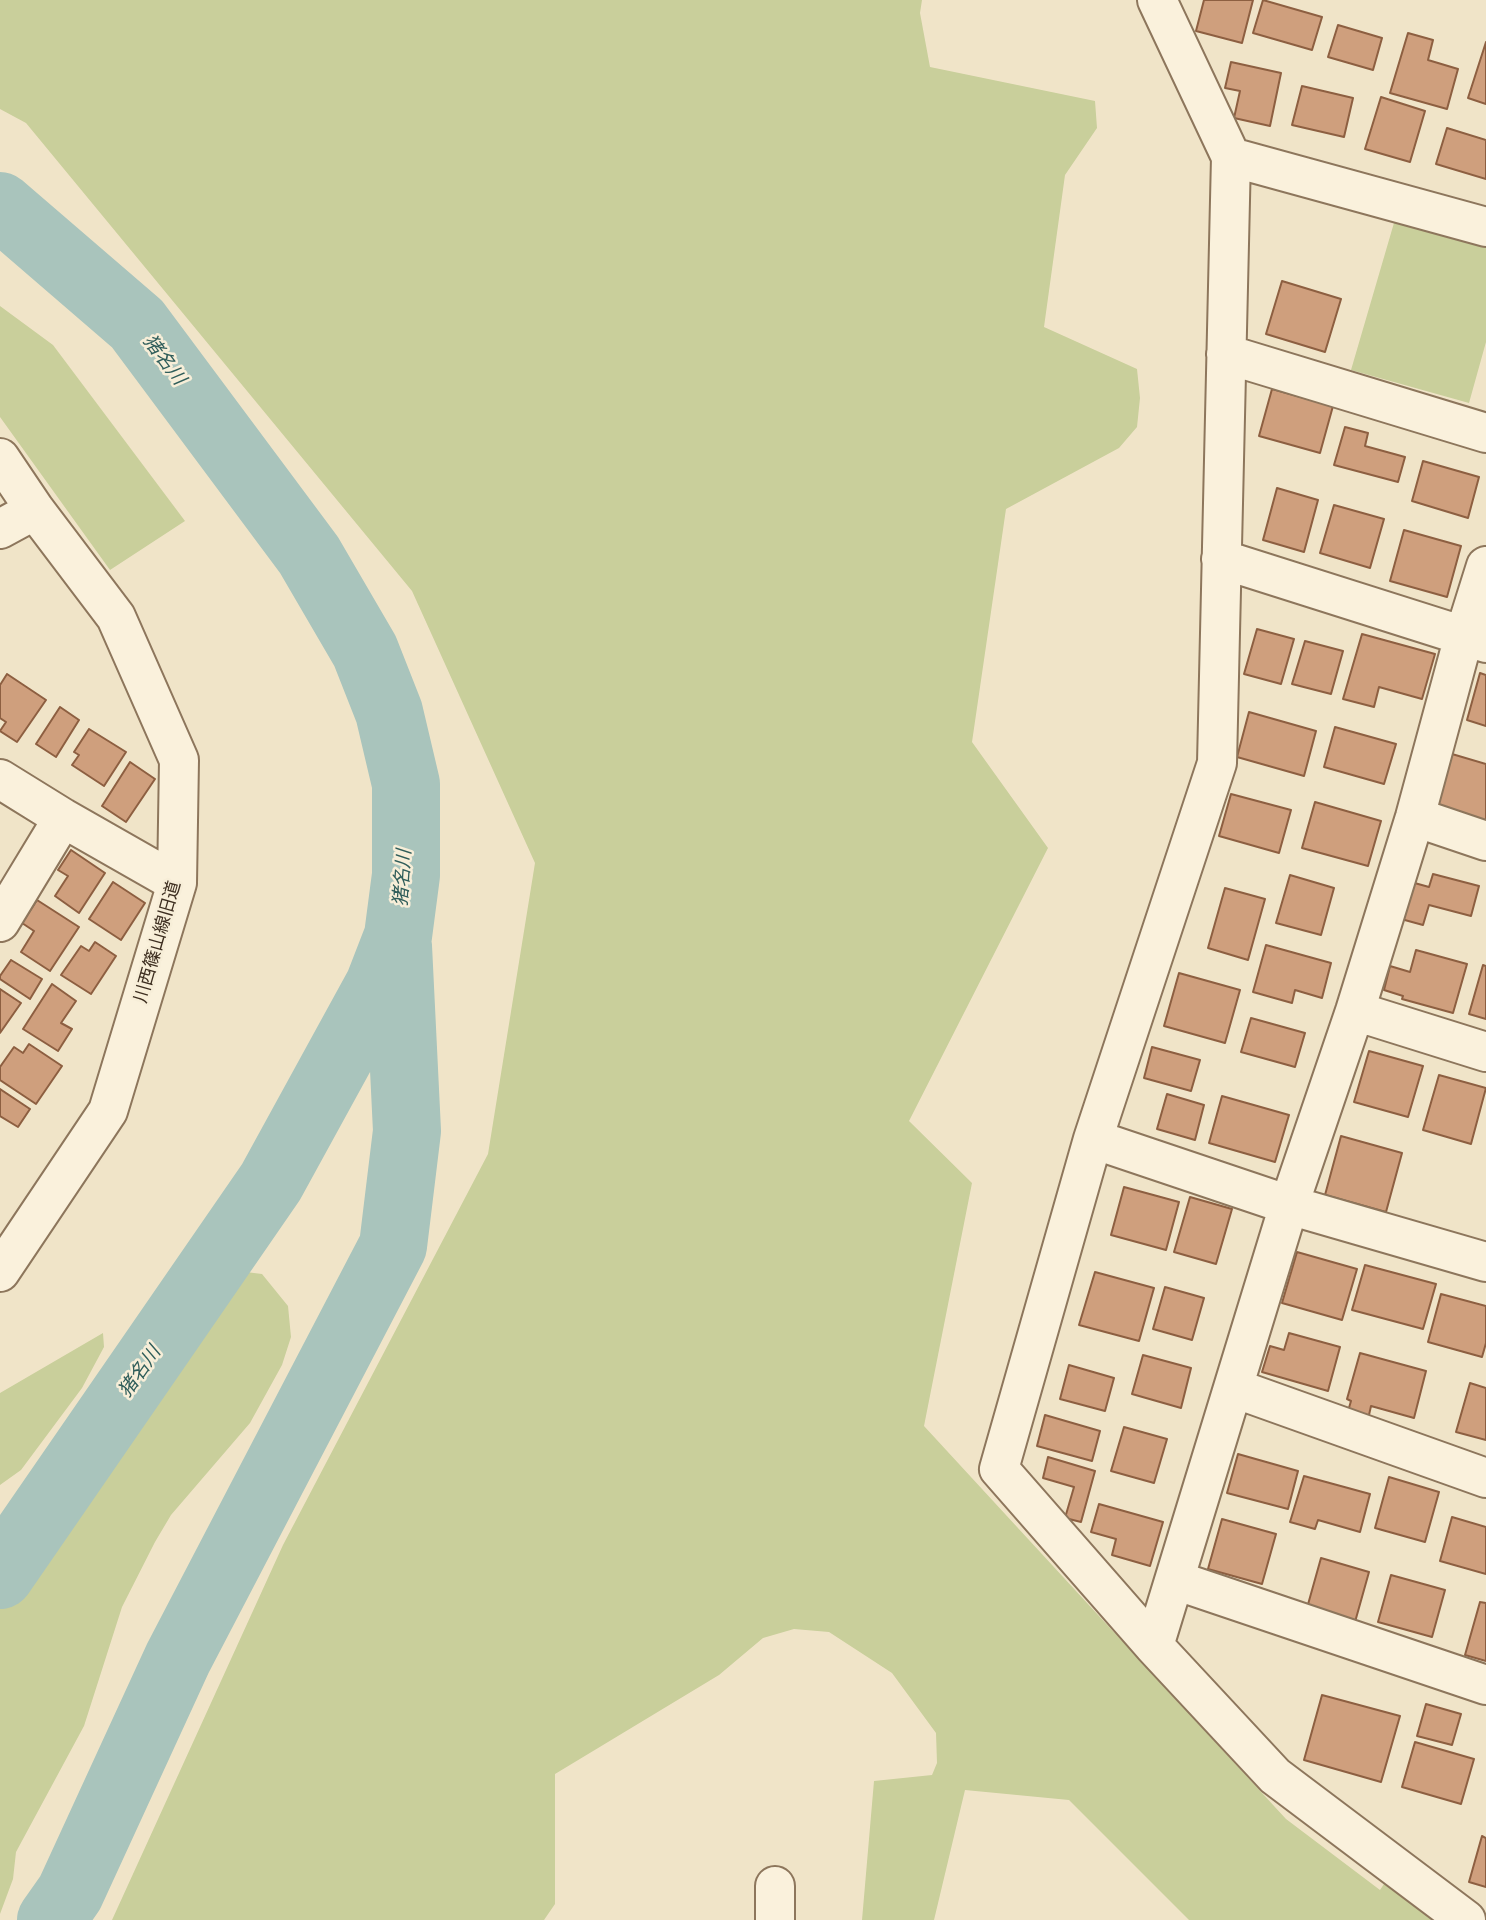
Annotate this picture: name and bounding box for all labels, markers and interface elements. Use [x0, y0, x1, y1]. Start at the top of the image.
water label: 猪名川 [138, 330, 190, 390]
water label: 猪名川 [390, 849, 416, 907]
street label: 川西篠山線旧道 [130, 878, 186, 1006]
water label: 猪名川 [114, 1342, 166, 1402]

